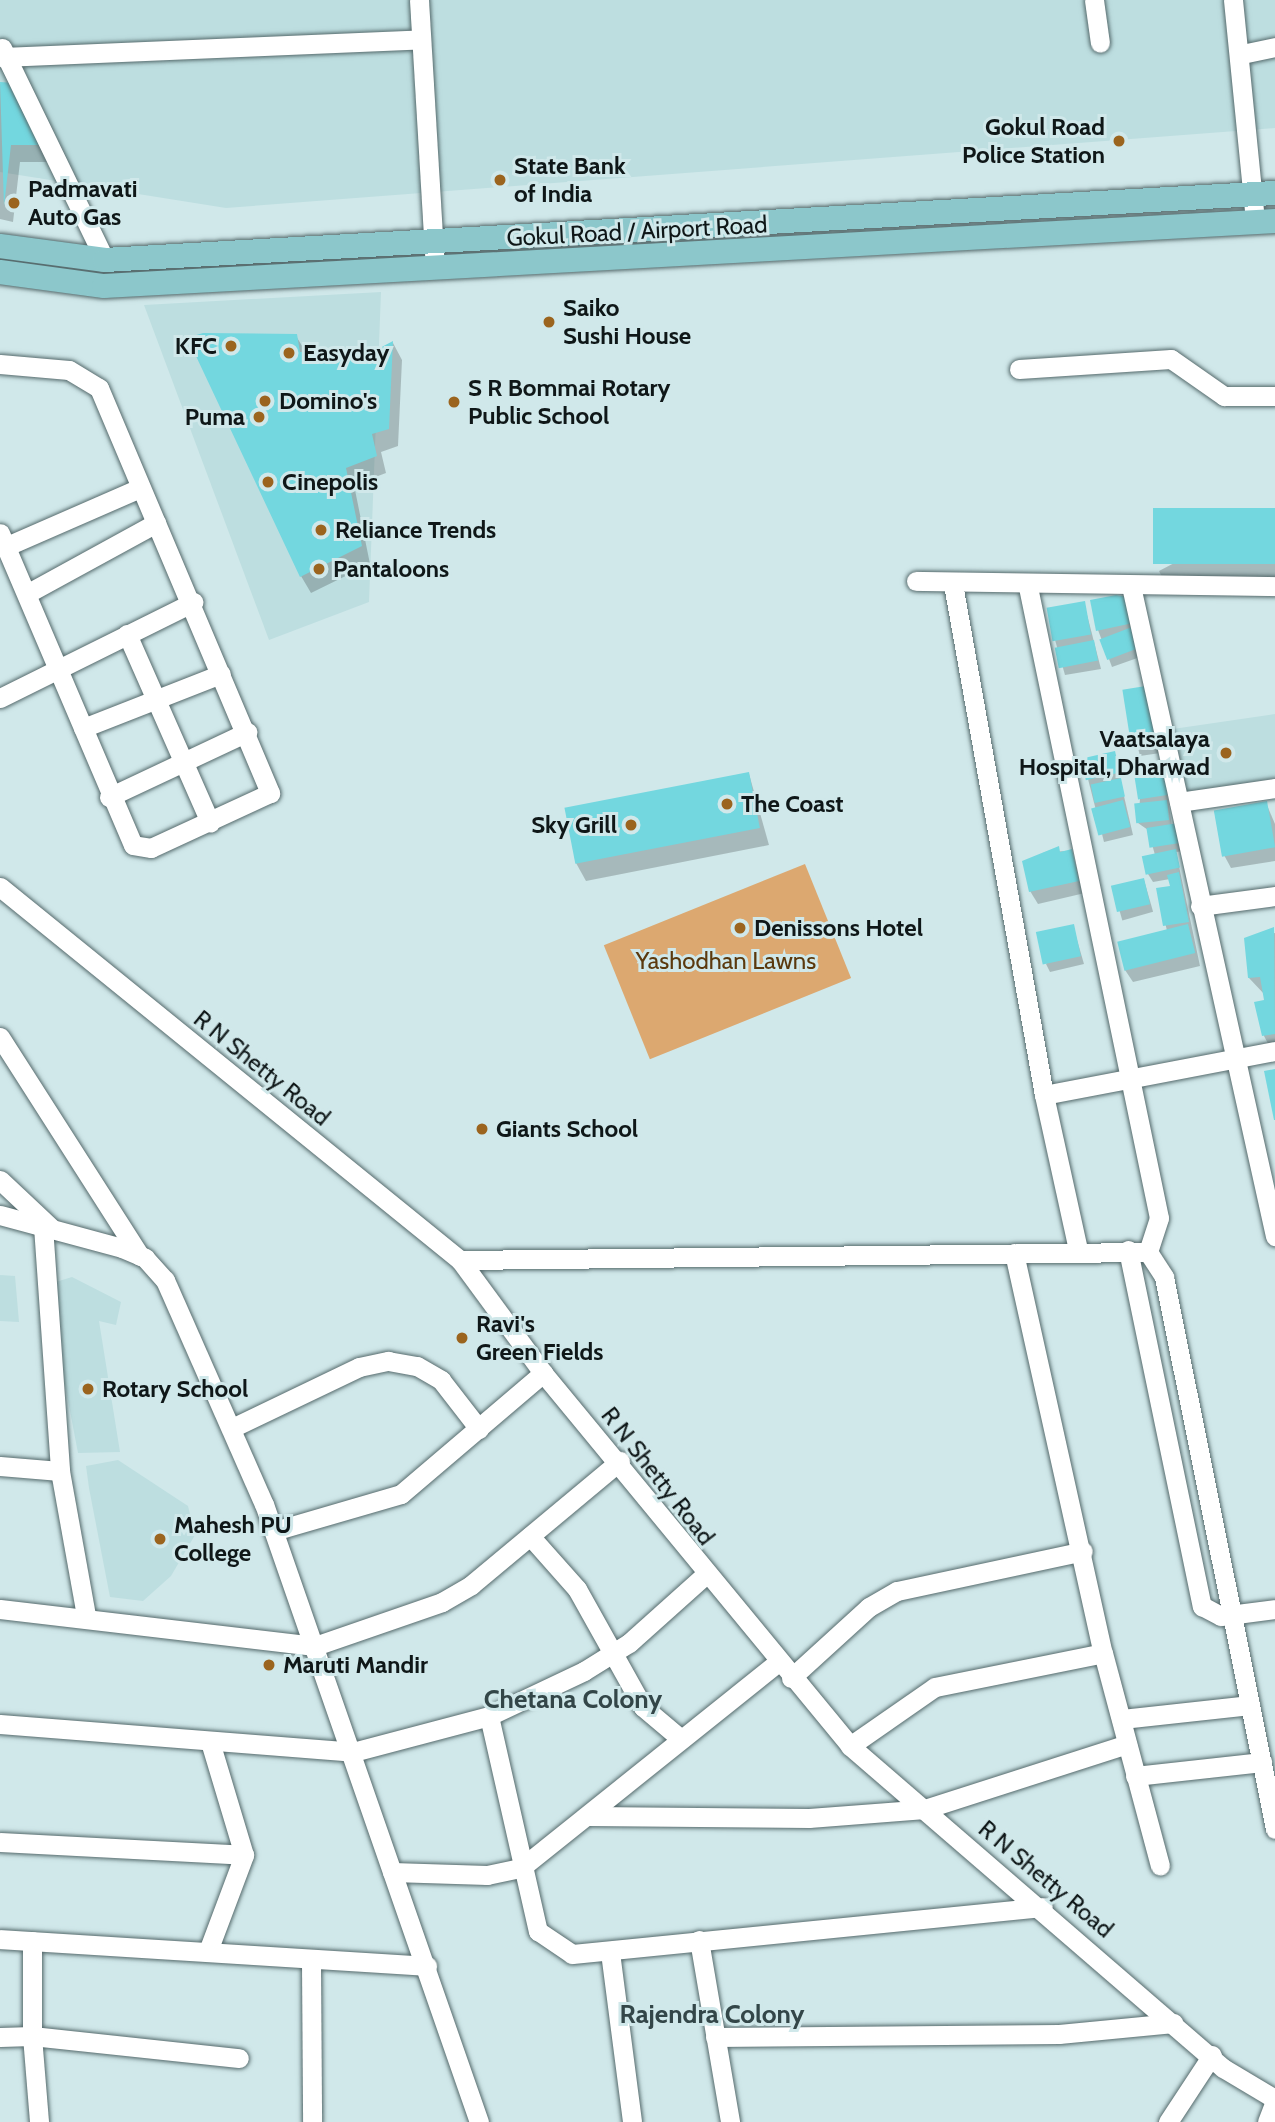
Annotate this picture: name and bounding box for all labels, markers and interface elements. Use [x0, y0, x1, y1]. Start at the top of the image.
place label: Gokul Road Police Station [962, 113, 1105, 169]
marker: Gokul Road Police Station [1111, 133, 1127, 149]
place label: State Bank of India [514, 152, 626, 208]
marker: State Bank of India [492, 172, 508, 188]
place label: Padmavati Auto Gas [28, 175, 138, 231]
marker: Padmavati Auto Gas [6, 195, 22, 211]
street label: Gokul Road / Airport Road [506, 210, 768, 252]
place label: Saiko Sushi House [563, 294, 691, 350]
marker: Saiko Sushi House [541, 314, 557, 330]
place label: KFC [175, 332, 217, 360]
marker: KFC [223, 338, 239, 354]
place label: Easyday [303, 339, 389, 367]
marker: Easyday [281, 345, 297, 361]
place label: S R Bommai Rotary Public School [468, 374, 670, 430]
place label: Domino's [279, 387, 377, 415]
marker: Domino's [257, 393, 273, 409]
marker: S R Bommai Rotary Public School [446, 394, 462, 410]
place label: Puma [185, 403, 245, 431]
marker: Puma [251, 409, 267, 425]
place label: Cinepolis [282, 468, 378, 496]
marker: Cinepolis [260, 474, 276, 490]
place label: Reliance Trends [335, 516, 496, 544]
marker: Reliance Trends [313, 522, 329, 538]
place label: Pantaloons [333, 555, 449, 583]
marker: Pantaloons [311, 561, 327, 577]
place label: Vaatsalaya Hospital, Dharwad [1019, 725, 1210, 781]
marker: Vaatsalaya Hospital, Dharwad [1216, 743, 1236, 763]
place label: The Coast [741, 790, 844, 818]
marker: The Coast [719, 796, 735, 812]
place label: Sky Grill [531, 811, 617, 839]
marker: Sky Grill [623, 817, 639, 833]
place label: Denissons Hotel [754, 914, 923, 942]
marker: Denissons Hotel [732, 920, 748, 936]
park label: Yashodhan Lawns [636, 947, 816, 975]
street label: R N Shetty Road [188, 1004, 336, 1132]
place label: Giants School [496, 1115, 638, 1143]
marker: Giants School [474, 1121, 490, 1137]
place label: Ravi's Green Fields [476, 1310, 603, 1366]
marker: Ravi's Green Fields [454, 1330, 470, 1346]
place label: Rotary School [102, 1375, 248, 1403]
marker: Rotary School [80, 1381, 96, 1397]
street label: R N Shetty Road [595, 1401, 721, 1551]
place label: Mahesh PU College [174, 1511, 292, 1567]
marker: Mahesh PU College [152, 1531, 168, 1547]
place label: Maruti Mandir [283, 1651, 428, 1679]
marker: Maruti Mandir [261, 1657, 277, 1673]
district label: Chetana Colony [484, 1684, 662, 1716]
street label: R N Shetty Road [973, 1814, 1119, 1944]
district label: Rajendra Colony [620, 1999, 804, 2031]

